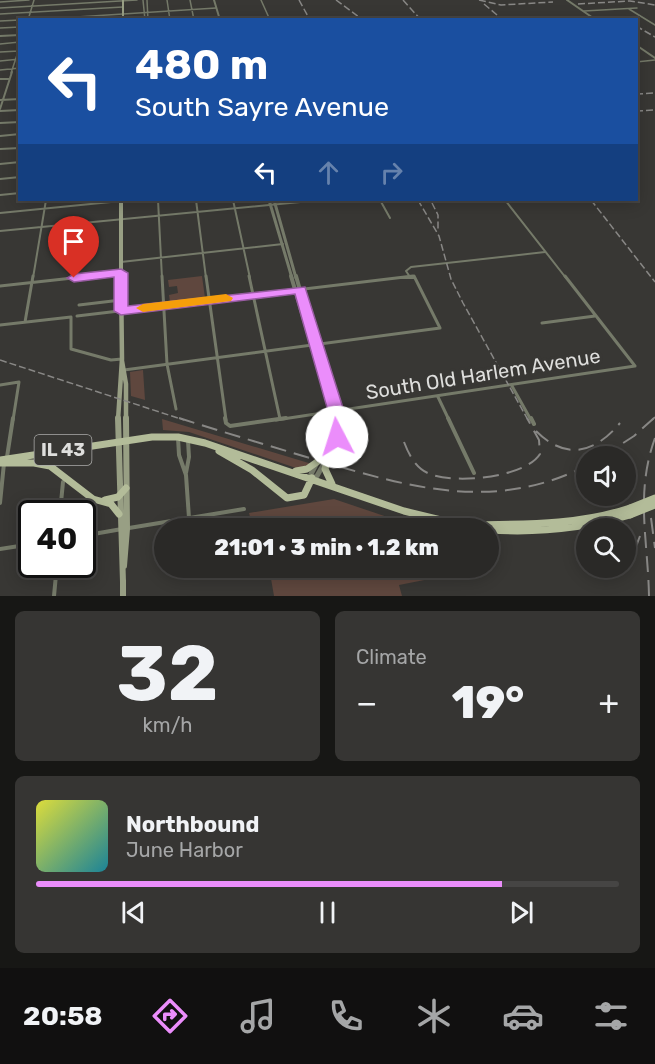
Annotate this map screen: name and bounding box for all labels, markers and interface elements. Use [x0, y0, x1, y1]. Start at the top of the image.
text: 480 m [135, 40, 268, 90]
icon: left [36, 42, 114, 120]
text: South Sayre Avenue [135, 91, 389, 123]
icon: left [249, 156, 282, 189]
icon: ahead [312, 156, 345, 189]
icon: right [375, 156, 408, 189]
pin [48, 216, 99, 278]
icon: arrive [57, 225, 90, 258]
street label: South Old Harlem Avenue [364, 344, 602, 404]
position arrow [305, 405, 369, 469]
road number: IL 43 [34, 435, 92, 465]
map controls [576, 446, 636, 578]
button: sound [576, 446, 636, 506]
speed limit sign: 40 [18, 500, 96, 578]
button: search [576, 518, 636, 578]
text: 21:01 · 3 min · 1.2 km [214, 534, 439, 561]
text: 32 [116, 627, 219, 720]
text: Climate [356, 645, 427, 669]
text: 19° [452, 676, 524, 729]
text: − [356, 683, 377, 722]
text: + [598, 683, 619, 722]
text: km/h [143, 713, 192, 737]
text: Northbound [126, 811, 259, 838]
text: June Harbor [126, 838, 243, 862]
icon: previous [117, 896, 150, 929]
icon: pause [311, 896, 344, 929]
icon: next [505, 896, 538, 929]
icon: directions [149, 995, 191, 1037]
icon: music [237, 995, 279, 1037]
icon: phone [325, 995, 367, 1037]
icon: climate [413, 995, 455, 1037]
icon: car [502, 995, 544, 1037]
icon: filters [590, 995, 632, 1037]
text: 20:58 [23, 1000, 103, 1032]

